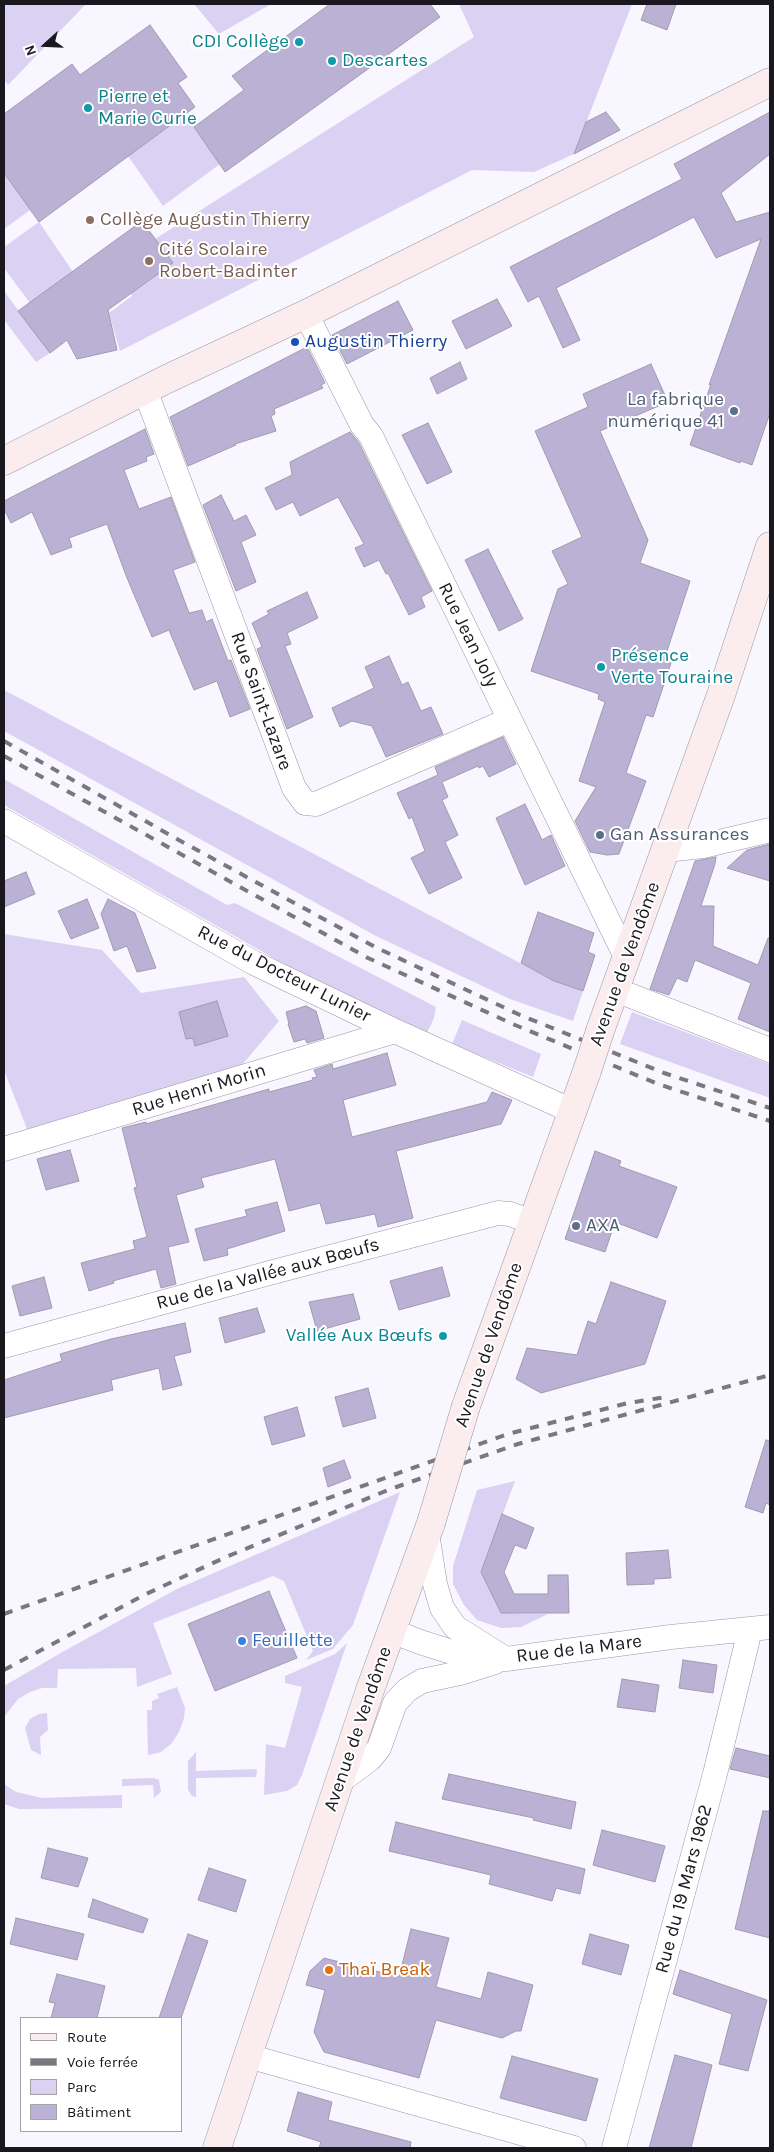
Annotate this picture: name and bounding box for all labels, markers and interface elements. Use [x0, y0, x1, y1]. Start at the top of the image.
north arrow [20, 20, 70, 70]
place label: CDI Collège [192, 31, 289, 53]
marker: CDI Collège [293, 36, 305, 48]
text: N [21, 43, 40, 58]
place label: Descartes [342, 50, 428, 72]
marker: Descartes [326, 55, 338, 67]
place label: Pierre et Marie Curie [98, 86, 197, 130]
marker: Pierre et Marie Curie [82, 102, 94, 114]
place label: Collège Augustin Thierry [100, 209, 310, 231]
marker: Collège Augustin Thierry [84, 214, 96, 226]
place label: Cité Scolaire Robert-Badinter [159, 239, 297, 283]
marker: Cité Scolaire Robert-Badinter [143, 255, 155, 267]
place label: Augustin Thierry [305, 331, 447, 353]
marker: Augustin Thierry [289, 336, 301, 348]
place label: La fabrique numérique 41 [607, 389, 724, 433]
marker: La fabrique numérique 41 [728, 405, 740, 417]
street label: Rue Jean Joly [433, 579, 503, 691]
street label: Rue Saint-Lazare [225, 629, 297, 773]
place label: Présence Verte Touraine [611, 645, 733, 689]
marker: Présence Verte Touraine [595, 661, 607, 673]
place label: Gan Assurances [610, 824, 749, 846]
marker: Gan Assurances [594, 829, 606, 841]
street label: Avenue de Vendôme [585, 879, 665, 1049]
street label: Rue du Docteur Lunier [194, 920, 374, 1028]
street label: Rue Henri Morin [129, 1059, 269, 1121]
place label: AXA [586, 1215, 620, 1237]
marker: AXA [570, 1220, 582, 1232]
street label: Rue de la Vallée aux Bœufs [154, 1233, 382, 1315]
street label: Avenue de Vendôme [450, 1259, 528, 1431]
place label: Vallée Aux Bœufs [286, 1325, 433, 1347]
marker: Vallée Aux Bœufs [437, 1330, 449, 1342]
place label: Feuillette [252, 1630, 333, 1652]
street label: Rue de la Mare [515, 1630, 643, 1668]
marker: Feuillette [236, 1635, 248, 1647]
street label: Avenue de Vendôme [319, 1643, 397, 1815]
street label: Rue du 19 Mars 1962 [651, 1802, 717, 1976]
place label: Thaï Break [339, 1959, 430, 1981]
marker: Thaï Break [323, 1964, 335, 1976]
legend [20, 2017, 182, 2132]
text: Route [67, 2028, 107, 2046]
text: Voie ferrée [67, 2053, 138, 2071]
text: Parc [67, 2078, 97, 2096]
text: Bâtiment [67, 2103, 131, 2121]

